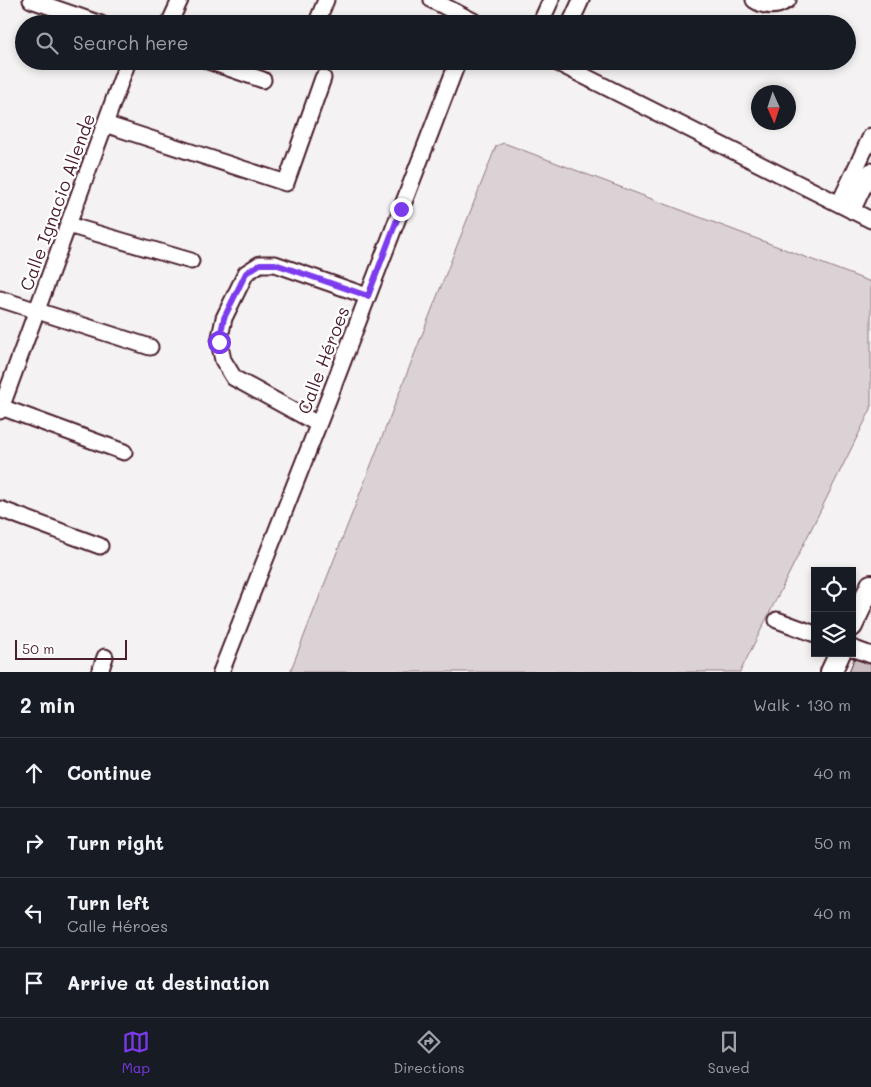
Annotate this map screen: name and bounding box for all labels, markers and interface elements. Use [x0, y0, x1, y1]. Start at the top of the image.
search box [15, 15, 856, 70]
icon: search [33, 29, 61, 57]
text: Search here [73, 30, 189, 55]
north arrow [751, 85, 796, 130]
street label: Calle Ignacio Allende [14, 110, 100, 294]
route end [390, 198, 413, 221]
street label: Calle Héroes [291, 303, 355, 417]
route start [208, 331, 231, 354]
map controls [811, 567, 856, 657]
button: locate [811, 567, 856, 612]
button: layers [811, 612, 856, 657]
scale bar [15, 637, 128, 660]
text: 50 m [22, 639, 54, 658]
text: 2 min [20, 691, 75, 718]
text: Walk · 130 m [753, 694, 851, 715]
icon: ahead [20, 759, 48, 787]
text: Continue [67, 760, 152, 785]
text: 40 m [814, 762, 851, 783]
icon: right [20, 829, 48, 857]
text: Turn right [67, 830, 164, 855]
text: 50 m [814, 832, 851, 853]
text: Turn left [67, 890, 150, 915]
icon: left [20, 899, 48, 927]
text: 40 m [814, 902, 851, 923]
text: Calle Héroes [67, 915, 168, 936]
icon: arrive [20, 969, 48, 997]
text: Arrive at destination [67, 970, 270, 995]
tab: Map [122, 1028, 150, 1077]
tab: Directions [393, 1028, 465, 1077]
tab: Saved [708, 1028, 749, 1077]

